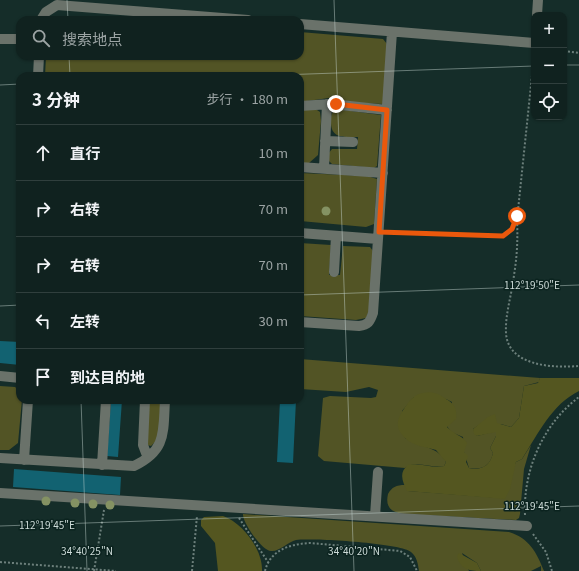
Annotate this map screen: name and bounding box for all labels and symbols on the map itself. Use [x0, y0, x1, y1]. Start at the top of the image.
route end [327, 95, 345, 113]
route start [508, 207, 526, 225]
text: 112°19'50"E [504, 277, 560, 292]
text: 112°19'45"E [504, 498, 560, 513]
text: 112°19'45"E [19, 517, 75, 532]
text: 34°40'25"N [61, 543, 113, 558]
text: 34°40'20"N [328, 543, 380, 558]

